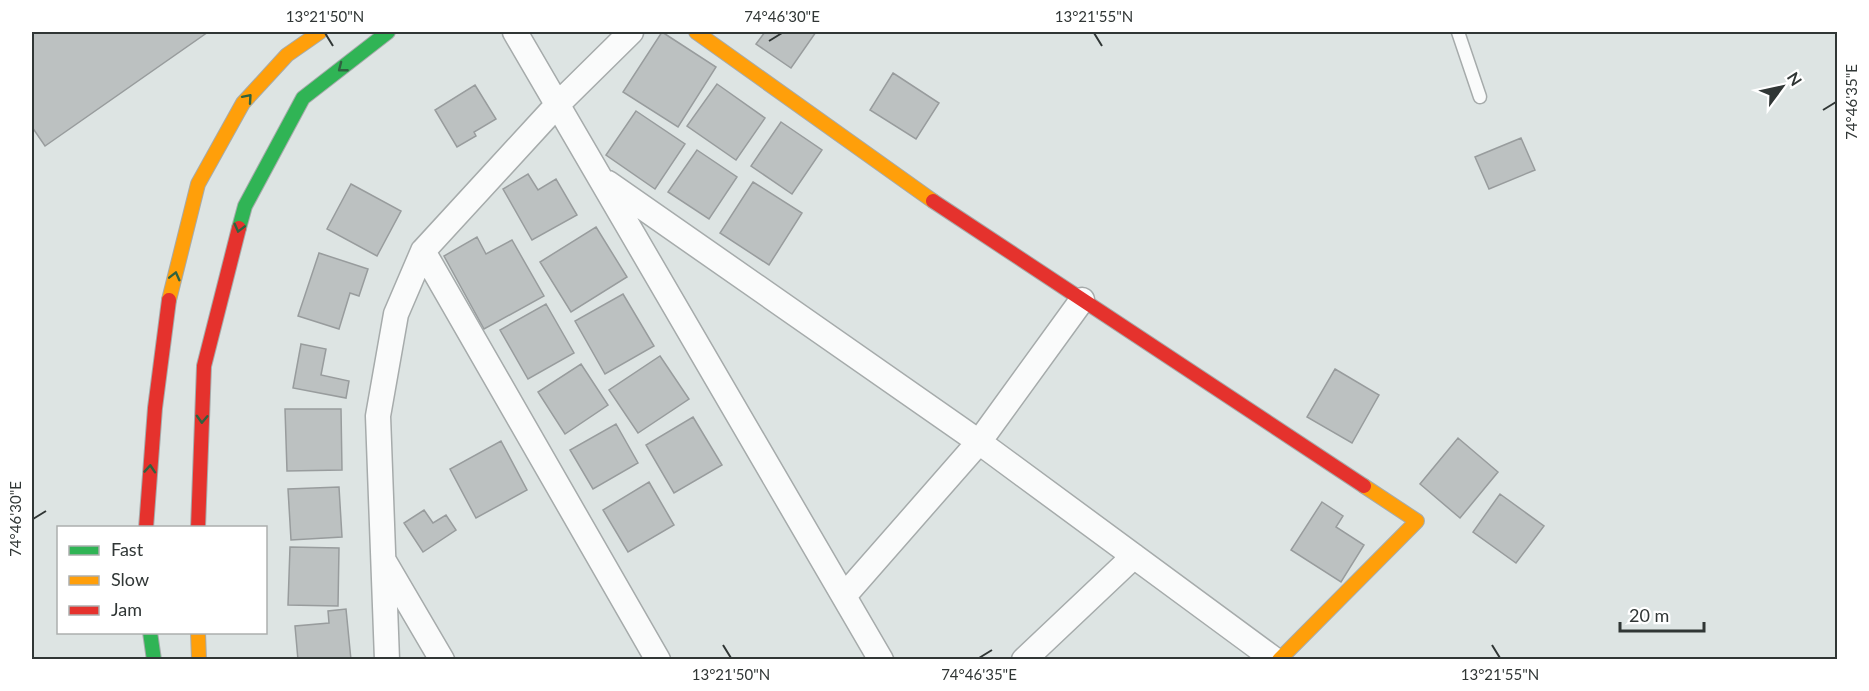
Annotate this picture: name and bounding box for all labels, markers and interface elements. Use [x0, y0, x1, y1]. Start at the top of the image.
text: 13°21'50"N [286, 7, 364, 25]
text: 74°46'30"E [744, 7, 820, 25]
text: 13°21'55"N [1055, 7, 1133, 25]
north arrow [1752, 57, 1812, 117]
one-way arrow [338, 60, 349, 71]
text: 74°46'35"E [1842, 64, 1860, 140]
text: N [1784, 68, 1806, 89]
one-way arrow [241, 94, 252, 105]
one-way arrow [233, 223, 246, 233]
one-way arrow [168, 271, 180, 282]
one-way arrow [195, 414, 208, 423]
one-way arrow [144, 465, 157, 474]
text: 74°46'30"E [6, 481, 24, 557]
legend [57, 526, 267, 634]
text: Fast [111, 538, 144, 560]
text: Slow [111, 568, 149, 590]
scale bar [1620, 595, 1704, 633]
text: Jam [111, 598, 142, 620]
text: 20 m [1629, 604, 1669, 626]
text: 13°21'50"N [692, 665, 770, 683]
text: 74°46'35"E [941, 665, 1017, 683]
text: 13°21'55"N [1461, 665, 1539, 683]

